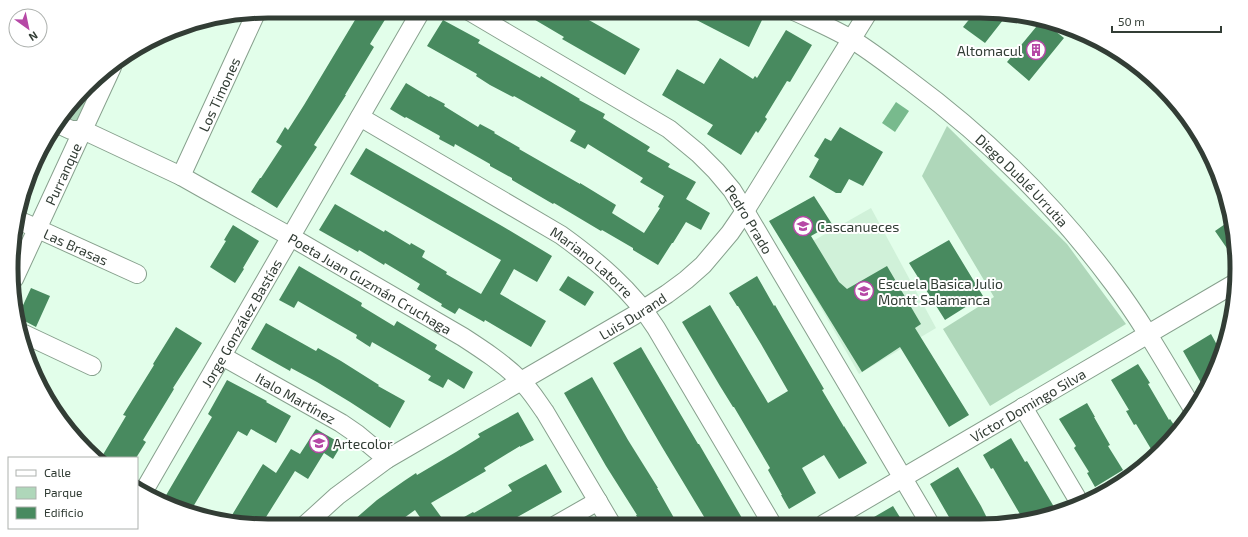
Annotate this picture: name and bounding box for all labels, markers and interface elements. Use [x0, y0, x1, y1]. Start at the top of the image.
north arrow [8, 8, 48, 48]
scale bar [1112, 8, 1221, 34]
text: 50 m [1118, 14, 1145, 28]
text: N [27, 29, 41, 44]
building icon: Altomacul [1025, 39, 1047, 61]
place label: Altomacul [957, 42, 1023, 59]
street label: Los Timones [194, 54, 243, 134]
street label: Diego Dublé Urrutia [973, 130, 1072, 230]
street label: Purranque [41, 140, 84, 208]
street label: Pedro Prado [722, 181, 777, 257]
school or university icon: Cascanueces [792, 215, 814, 237]
place label: Cascanueces [817, 218, 899, 235]
street label: Mariano Latorre [548, 222, 637, 301]
street label: Las Brasas [41, 224, 111, 268]
street label: Poeta Juan Guzmán Cruchaga [286, 229, 455, 337]
street label: Jorge González Bastías [197, 255, 285, 390]
place label: Escuela Basica Julio Montt Salamanca [878, 275, 1003, 308]
school or university icon: Escuela Basica Julio Montt Salamanca [853, 280, 875, 302]
street label: Luis Durand [596, 288, 669, 343]
street label: Víctor Domingo Silva [967, 364, 1088, 445]
street label: Italo Martínez [253, 368, 339, 427]
school or university icon: Artecolor [308, 432, 330, 454]
place label: Artecolor [333, 435, 393, 452]
legend [8, 457, 138, 529]
text: Calle [44, 465, 71, 479]
text: Parque [44, 485, 82, 499]
text: Edificio [44, 505, 84, 519]

